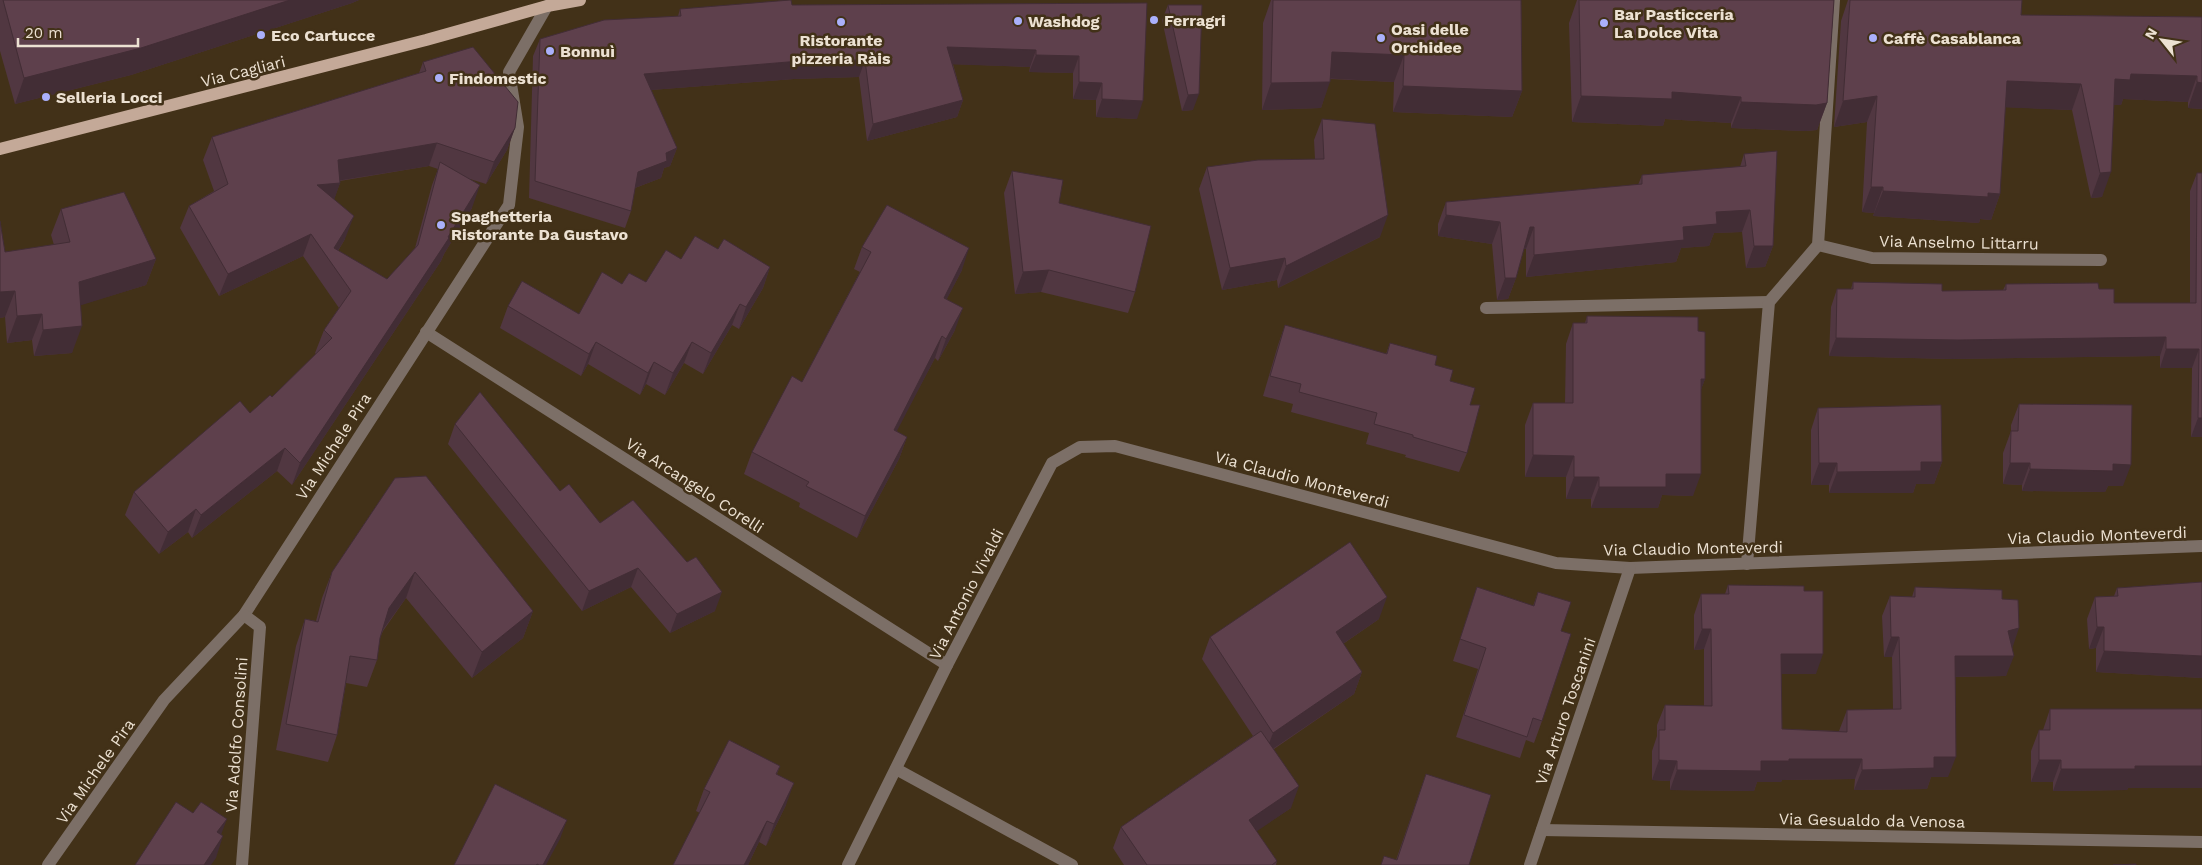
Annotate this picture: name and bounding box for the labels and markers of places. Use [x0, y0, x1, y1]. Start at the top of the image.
place label: Bar Pasticceria La Dolce Vita [1614, 5, 1734, 42]
place label: Ferragri [1164, 11, 1226, 30]
place label: Washdog [1028, 12, 1100, 31]
marker: Ferragri [1148, 14, 1160, 26]
marker: Washdog [1012, 15, 1024, 27]
marker: Ristorante pizzeria Ràis [835, 16, 847, 28]
marker: Bar Pasticceria La Dolce Vita [1598, 17, 1610, 29]
place label: Oasi delle Orchidee [1391, 20, 1469, 57]
place label: Eco Cartucce [271, 26, 375, 45]
marker: Eco Cartucce [255, 29, 267, 41]
place label: Caffè Casablanca [1883, 29, 2022, 48]
place label: Ristorante pizzeria Ràis [791, 31, 891, 68]
marker: Oasi delle Orchidee [1375, 32, 1387, 44]
marker: Caffè Casablanca [1867, 32, 1879, 44]
place label: Bonnuì [560, 42, 615, 61]
marker: Bonnuì [544, 45, 556, 57]
place label: Findomestic [449, 69, 547, 88]
marker: Findomestic [433, 72, 445, 84]
place label: Selleria Locci [56, 88, 162, 107]
marker: Selleria Locci [40, 91, 52, 103]
place label: Spaghetteria Ristorante Da Gustavo [451, 207, 628, 244]
marker: Spaghetteria Ristorante Da Gustavo [435, 219, 447, 231]

